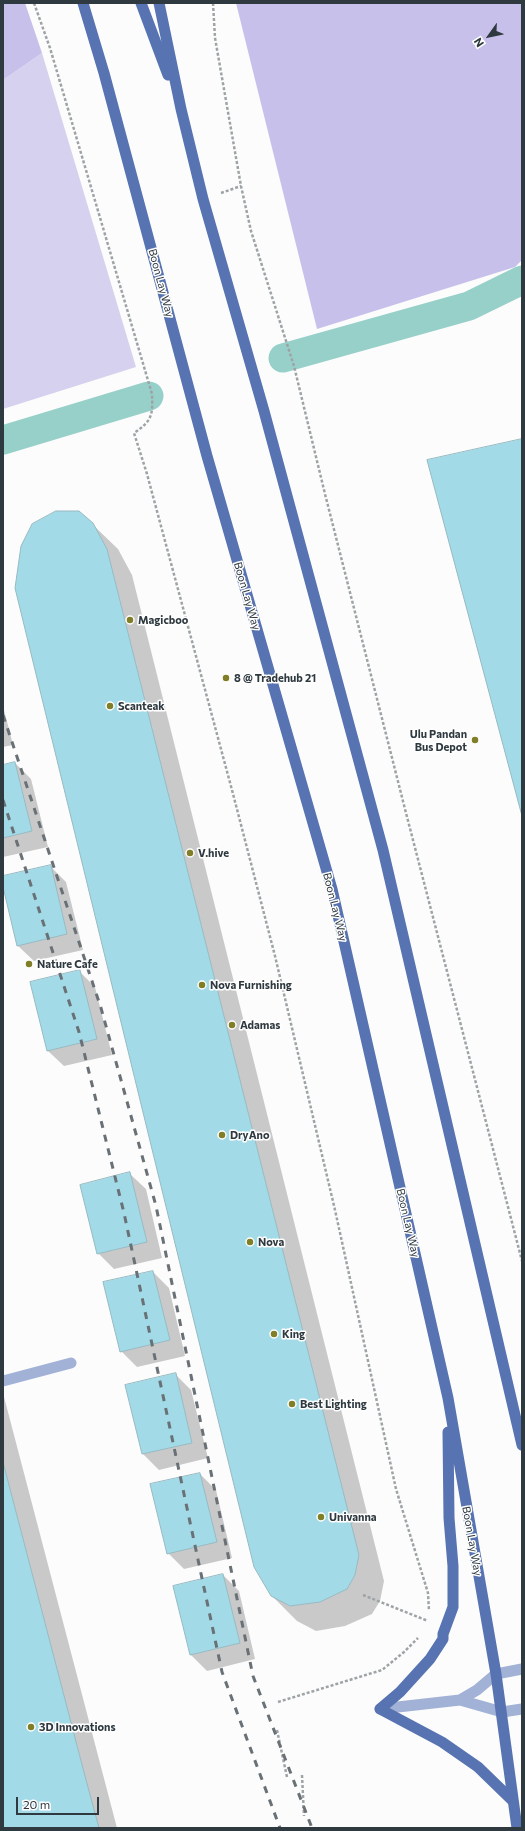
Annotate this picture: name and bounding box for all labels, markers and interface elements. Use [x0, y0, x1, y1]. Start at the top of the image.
north arrow [469, 16, 509, 56]
text: N [471, 36, 486, 50]
street label: Boon Lay Way [146, 247, 176, 319]
street label: Boon Lay Way [231, 560, 263, 632]
place label: Magicboo [138, 613, 188, 627]
marker: Magicboo [125, 615, 135, 625]
place label: 8 @ Tradehub 21 [234, 671, 316, 685]
marker: 8 @ Tradehub 21 [221, 673, 231, 683]
place label: Scanteak [118, 699, 165, 713]
marker: Scanteak [105, 701, 115, 711]
place label: Ulu Pandan Bus Depot [410, 727, 467, 753]
marker: Ulu Pandan Bus Depot [470, 735, 480, 745]
place label: V.hive [198, 846, 229, 860]
marker: V.hive [185, 848, 195, 858]
street label: Boon Lay Way [320, 871, 350, 943]
place label: Nature Cafe [37, 957, 98, 971]
marker: Nature Cafe [24, 959, 34, 969]
place label: Nova Furnishing [210, 978, 292, 992]
marker: Nova Furnishing [197, 980, 207, 990]
place label: Adamas [240, 1018, 280, 1032]
marker: Adamas [227, 1020, 237, 1030]
place label: DryAno [230, 1128, 269, 1142]
marker: DryAno [217, 1130, 227, 1140]
street label: Boon Lay Way [394, 1187, 422, 1259]
place label: Nova [258, 1235, 284, 1249]
marker: Nova [245, 1237, 255, 1247]
place label: King [282, 1327, 305, 1341]
marker: King [269, 1329, 279, 1339]
place label: Best Lighting [300, 1397, 367, 1411]
marker: Best Lighting [287, 1399, 297, 1409]
street label: Boon Lay Way [459, 1505, 485, 1577]
place label: Univanna [329, 1510, 377, 1524]
marker: Univanna [316, 1512, 326, 1522]
place label: 3D Innovations [39, 1720, 116, 1734]
marker: 3D Innovations [26, 1722, 36, 1732]
scale bar [18, 1789, 101, 1815]
text: 20 m [23, 1797, 50, 1811]

